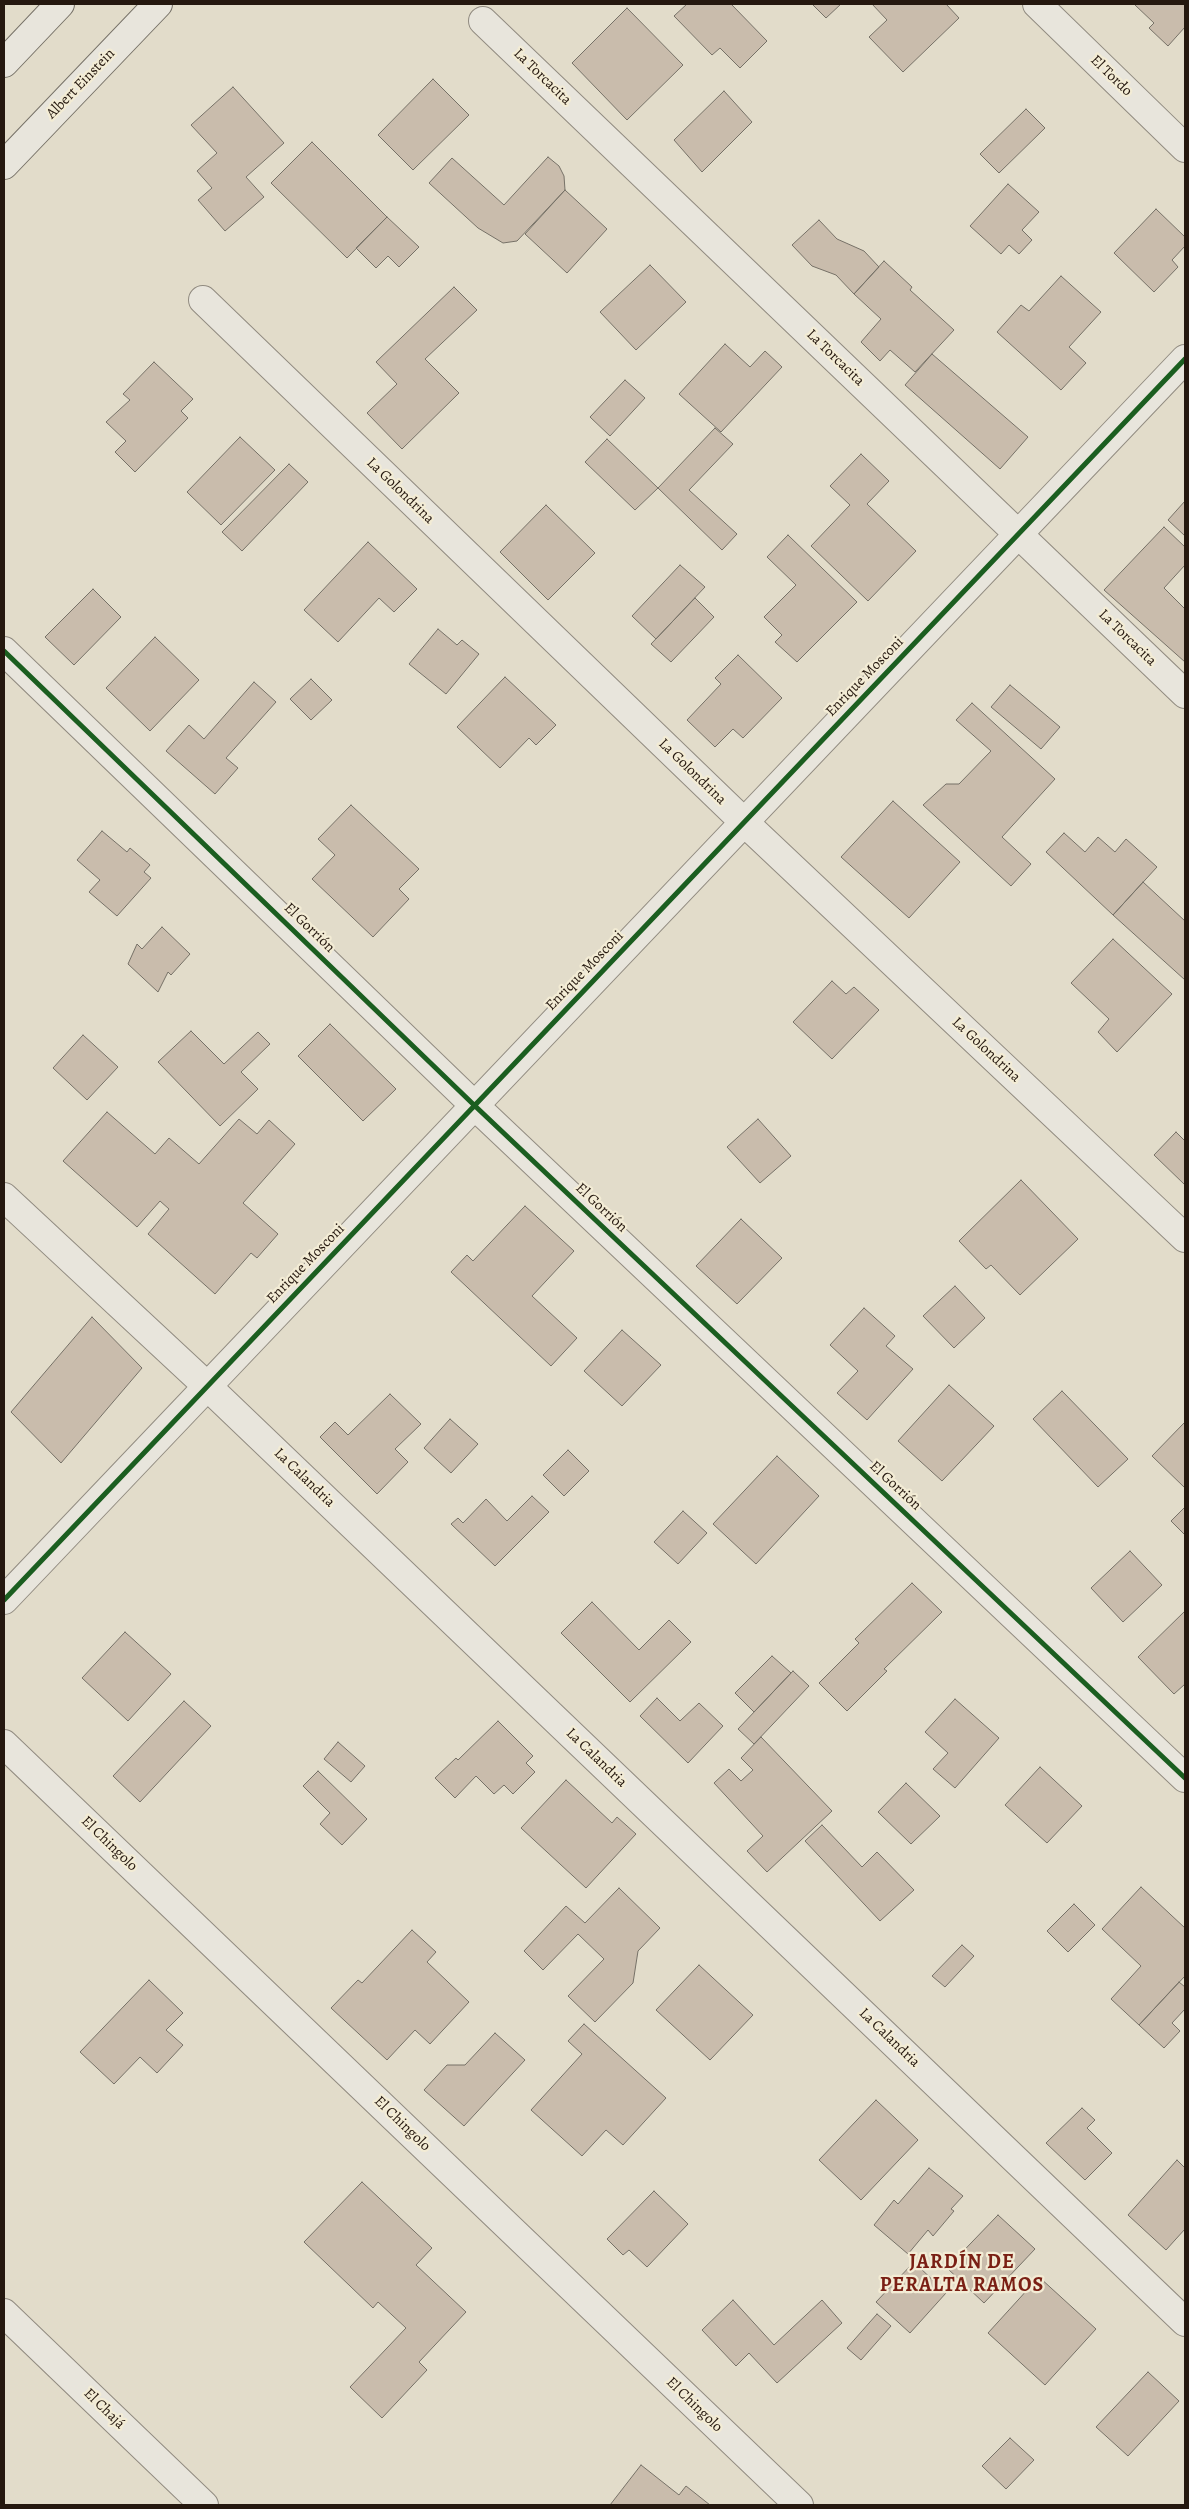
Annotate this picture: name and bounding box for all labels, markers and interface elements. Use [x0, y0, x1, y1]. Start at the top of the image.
street label: Albert Einstein [43, 45, 119, 123]
street label: La Torcacita [509, 45, 575, 109]
street label: El Tordo [1086, 52, 1136, 100]
street label: La Torcacita [802, 326, 868, 390]
street label: La Golondrina [362, 454, 438, 528]
street label: La Torcacita [1094, 606, 1160, 670]
street label: Enrique Mosconi [822, 633, 908, 721]
street label: La Golondrina [654, 735, 730, 809]
street label: El Gorrión [280, 899, 338, 957]
street label: Enrique Mosconi [542, 927, 628, 1015]
street label: La Golondrina [948, 1014, 1024, 1086]
street label: El Gorrión [571, 1180, 631, 1236]
street label: Enrique Mosconi [263, 1220, 349, 1308]
street label: La Calandria [270, 1444, 338, 1512]
street label: El Gorrión [865, 1458, 925, 1514]
street label: La Calandria [562, 1724, 630, 1792]
street label: El Chingolo [77, 1813, 141, 1875]
street label: La Calandria [855, 2004, 923, 2072]
street label: El Chingolo [370, 2093, 434, 2155]
district label: JARDÍN DE PERALTA RAMOS [878, 2251, 1046, 2298]
street label: El Chingolo [662, 2374, 726, 2436]
street label: El Chajá [80, 2385, 128, 2433]

